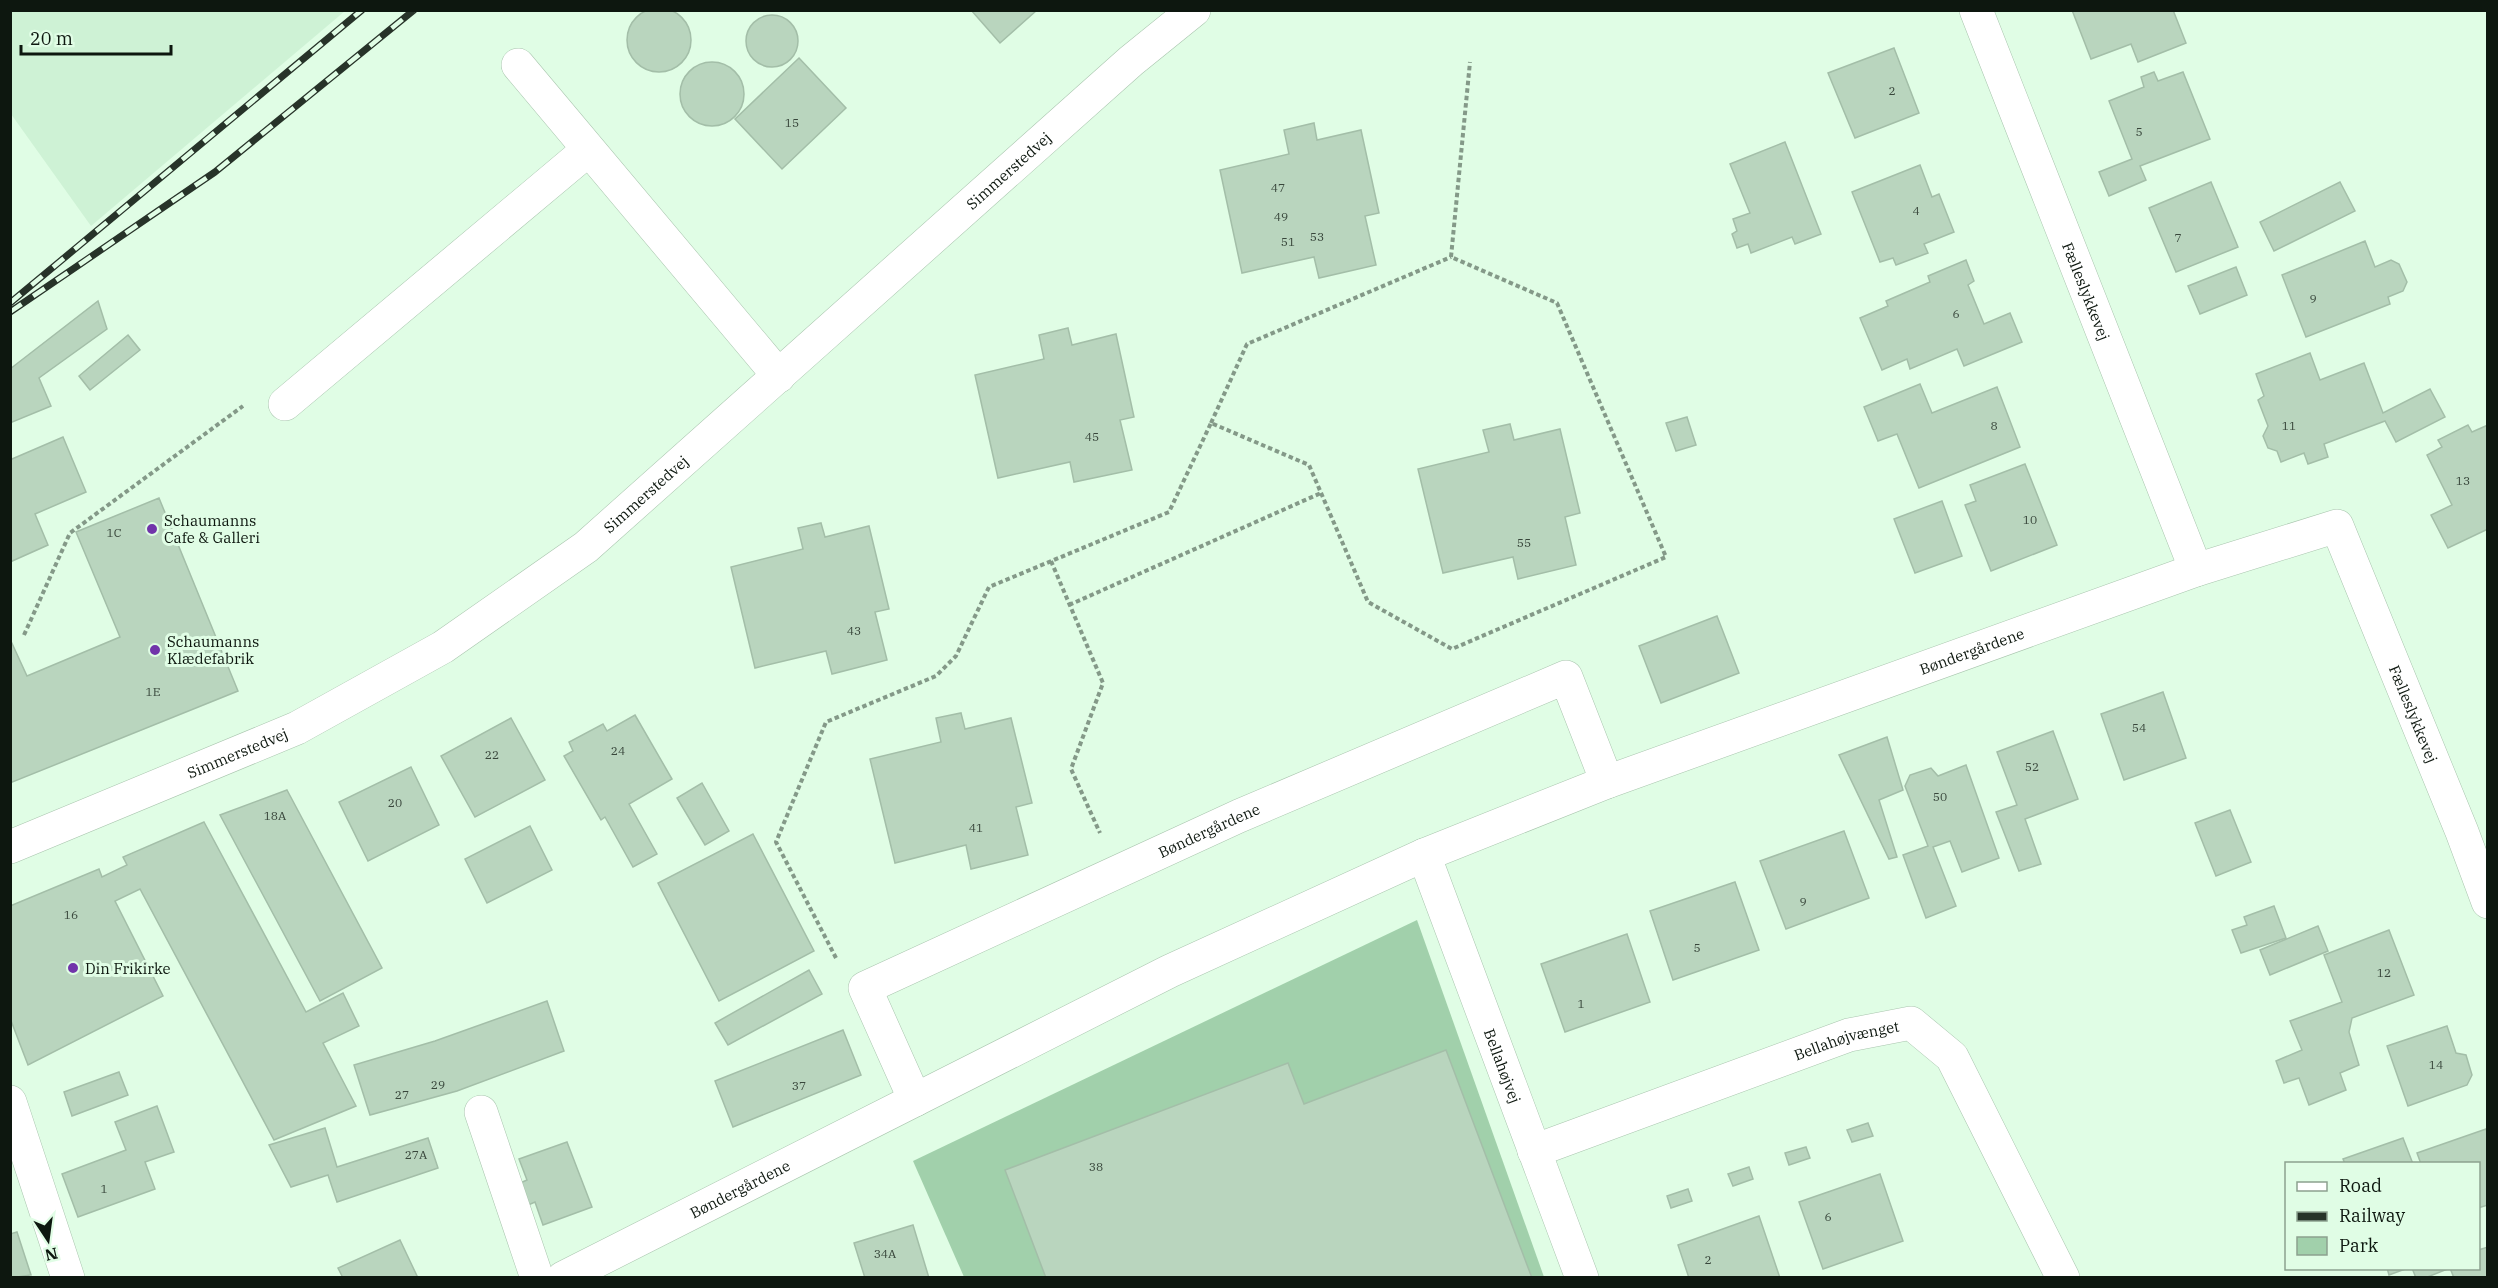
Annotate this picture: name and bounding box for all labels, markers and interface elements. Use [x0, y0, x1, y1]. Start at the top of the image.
scale bar [21, 18, 171, 56]
text: 20 m [30, 27, 73, 50]
house number: 2 [1888, 83, 1896, 98]
house number: 15 [785, 115, 799, 130]
house number: 5 [2135, 124, 2143, 139]
street label: Simmerstedvej [962, 128, 1055, 213]
house number: 47 [1271, 180, 1285, 195]
house number: 4 [1912, 203, 1920, 218]
house number: 49 [1274, 209, 1288, 224]
house number: 53 [1310, 229, 1324, 244]
house number: 7 [2174, 230, 2182, 245]
house number: 51 [1281, 234, 1295, 249]
street label: Fælleslykkevej [2059, 239, 2114, 343]
house number: 9 [2309, 291, 2317, 306]
house number: 6 [1952, 306, 1960, 321]
house number: 8 [1990, 418, 1998, 433]
house number: 11 [2282, 418, 2296, 433]
house number: 45 [1085, 429, 1099, 444]
street label: Simmerstedvej [599, 451, 692, 537]
house number: 13 [2456, 473, 2470, 488]
place label: Schaumanns Cafe & Galleri [164, 511, 260, 547]
house number: 10 [2023, 512, 2037, 527]
marker: Schaumanns Cafe & Galleri [145, 522, 159, 536]
house number: 1C [107, 525, 122, 540]
house number: 55 [1517, 535, 1531, 550]
house number: 43 [847, 623, 861, 638]
street label: Bøndergårdene [1917, 623, 2026, 678]
place label: Schaumanns Klædefabrik [167, 632, 259, 668]
marker: Schaumanns Klædefabrik [148, 643, 162, 657]
street label: Fælleslykkevej [2385, 662, 2442, 765]
house number: 1E [146, 684, 160, 699]
house number: 54 [2132, 720, 2146, 735]
street label: Simmerstedvej [184, 723, 290, 782]
house number: 24 [611, 743, 625, 758]
house number: 22 [485, 747, 499, 762]
house number: 52 [2025, 759, 2039, 774]
house number: 50 [1933, 789, 1947, 804]
house number: 20 [388, 795, 402, 810]
street label: Bøndergårdene [1155, 799, 1263, 861]
house number: 18A [264, 808, 287, 823]
house number: 41 [969, 820, 983, 835]
house number: 9 [1799, 894, 1807, 909]
house number: 16 [64, 907, 78, 922]
house number: 5 [1693, 940, 1701, 955]
place label: Din Frikirke [85, 959, 170, 978]
marker: Din Frikirke [66, 961, 80, 975]
house number: 12 [2377, 965, 2391, 980]
house number: 1 [1577, 996, 1585, 1011]
street label: Bellahøjvænget [1791, 1016, 1901, 1064]
street label: Bellahøjvej [1480, 1026, 1525, 1106]
house number: 14 [2429, 1057, 2443, 1072]
house number: 29 [431, 1077, 445, 1092]
house number: 37 [792, 1078, 806, 1093]
house number: 27 [395, 1087, 409, 1102]
house number: 27A [405, 1147, 428, 1162]
street label: Bøndergårdene [686, 1155, 793, 1222]
house number: 38 [1089, 1159, 1103, 1174]
legend [2285, 1162, 2480, 1270]
text: Road [2339, 1174, 2382, 1197]
house number: 1 [100, 1181, 108, 1196]
text: Railway [2339, 1204, 2405, 1227]
house number: 6 [1824, 1209, 1832, 1224]
north arrow [18, 1210, 78, 1270]
text: Park [2339, 1234, 2379, 1257]
text: N [43, 1243, 60, 1266]
house number: 34A [874, 1246, 897, 1261]
house number: 2 [1704, 1252, 1712, 1267]

